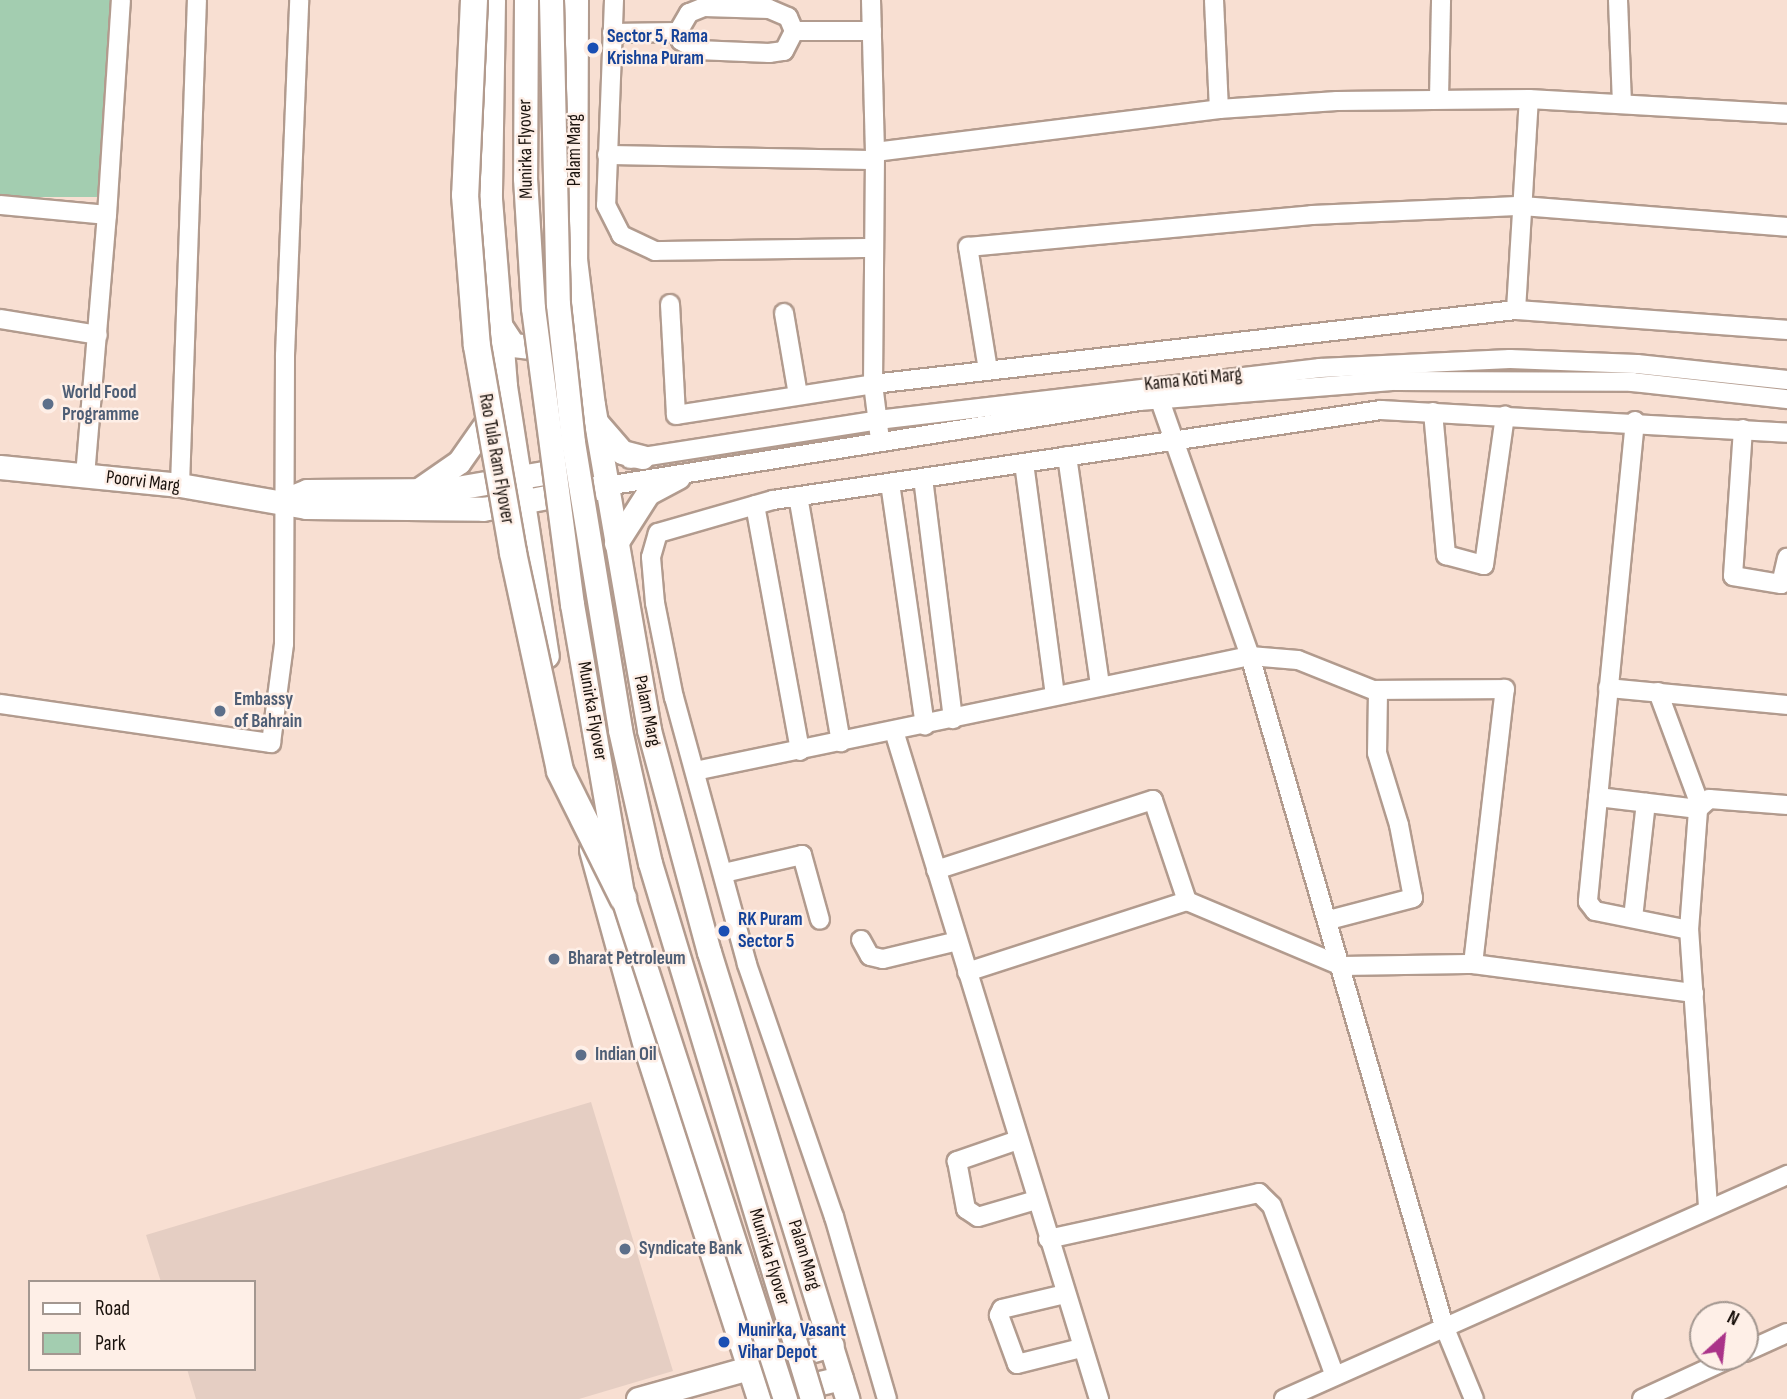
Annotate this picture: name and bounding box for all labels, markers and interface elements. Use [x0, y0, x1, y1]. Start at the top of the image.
place label: Sector 5, Rama Krishna Puram [607, 26, 708, 70]
marker: Sector 5, Rama Krishna Puram [585, 40, 601, 56]
street label: Munirka Flyover [514, 99, 538, 199]
street label: Palam Marg [564, 114, 586, 186]
street label: Kama Koti Marg [1143, 364, 1243, 396]
place label: World Food Programme [62, 382, 139, 426]
street label: Rao Tula Ram Flyover [473, 392, 519, 526]
marker: World Food Programme [40, 396, 56, 412]
street label: Poorvi Marg [105, 466, 181, 498]
street label: Munirka Flyover [572, 660, 612, 762]
street label: Palam Marg [628, 673, 666, 749]
place label: Embassy of Bahrain [234, 689, 302, 733]
marker: Embassy of Bahrain [212, 703, 228, 719]
place label: RK Puram Sector 5 [738, 909, 803, 953]
marker: RK Puram Sector 5 [716, 923, 732, 939]
place label: Bharat Petroleum [568, 948, 686, 970]
marker: Bharat Petroleum [546, 951, 562, 967]
place label: Indian Oil [595, 1044, 657, 1066]
marker: Indian Oil [573, 1047, 589, 1063]
street label: Munirka Flyover [743, 1206, 795, 1308]
street label: Palam Marg [783, 1217, 825, 1293]
place label: Syndicate Bank [639, 1238, 742, 1260]
marker: Syndicate Bank [617, 1241, 633, 1257]
legend [28, 1280, 256, 1371]
text: Road [95, 1296, 130, 1321]
north arrow [1689, 1301, 1759, 1371]
text: N [1723, 1306, 1743, 1331]
place label: Munirka, Vasant Vihar Depot [738, 1320, 846, 1364]
text: Park [95, 1331, 126, 1356]
marker: Munirka, Vasant Vihar Depot [716, 1334, 732, 1350]

